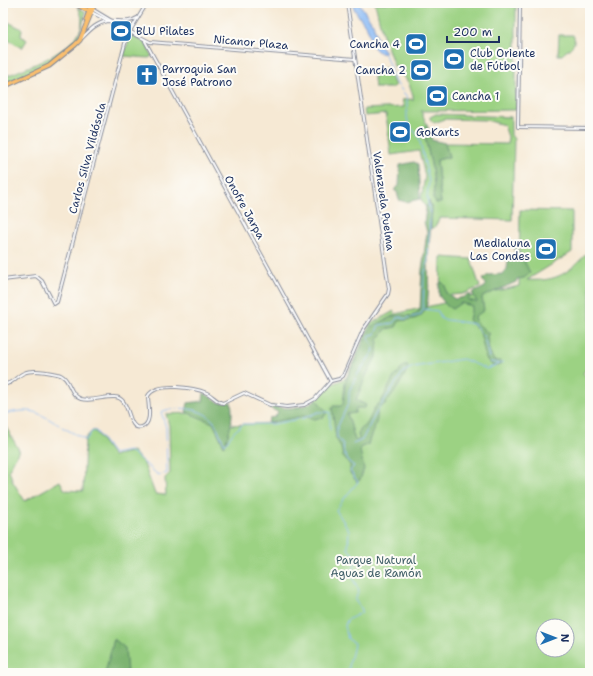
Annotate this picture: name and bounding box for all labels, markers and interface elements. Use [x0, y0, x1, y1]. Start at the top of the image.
sports icon: BLU Pilates [108, 18, 134, 44]
scale bar [447, 18, 499, 44]
place label: BLU Pilates [136, 24, 195, 39]
text: 200 m [453, 24, 492, 40]
sports icon: Cancha 4 [403, 31, 429, 57]
street label: Nicanor Plaza [213, 32, 289, 53]
place label: Cancha 4 [350, 37, 400, 52]
sports icon: Club Oriente de Fútbol [441, 46, 467, 72]
place label: Club Oriente de Fútbol [470, 46, 535, 74]
sports icon: Cancha 2 [408, 57, 434, 83]
church icon: Parroquia San José Patrono [134, 62, 160, 88]
place label: Parroquia San José Patrono [162, 62, 237, 90]
place label: Cancha 2 [356, 63, 406, 78]
sports icon: Cancha 1 [424, 83, 450, 109]
place label: Cancha 1 [452, 89, 499, 104]
street label: Carlos Silva Vildósola [65, 101, 110, 215]
sports icon: GoKarts [387, 119, 413, 145]
place label: GoKarts [416, 125, 460, 140]
street label: Valenzuela Puelma [369, 151, 398, 252]
street label: Onofre Jarpa [221, 173, 268, 242]
place label: Medialuna Las Condes [470, 236, 530, 264]
sports icon: Medialuna Las Condes [533, 236, 559, 262]
park label: Parque Natural Aguas de Ramón [331, 553, 422, 581]
north arrow [535, 618, 575, 658]
text: N [557, 634, 572, 643]

